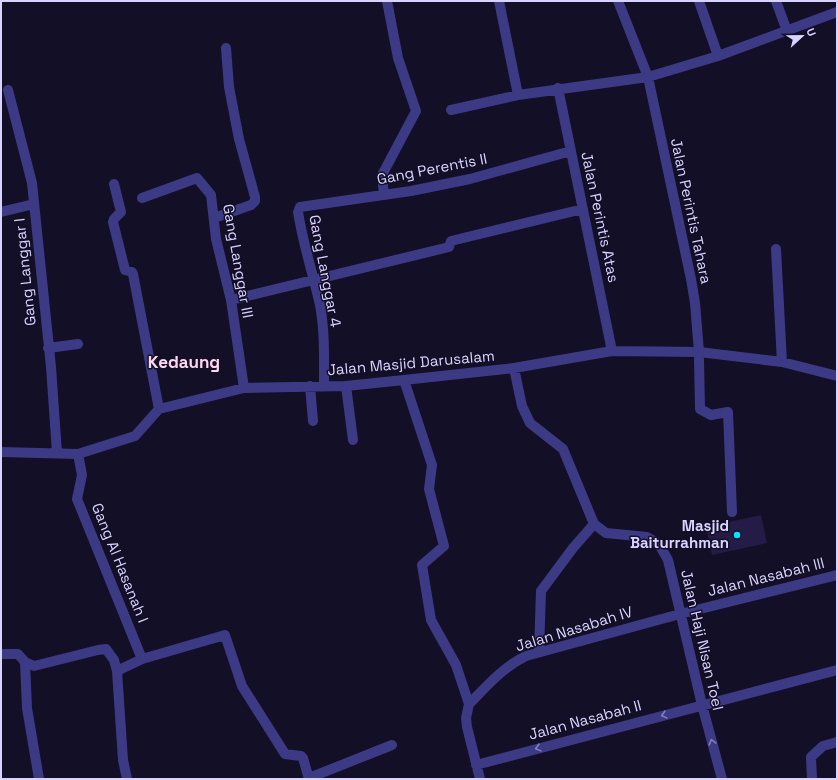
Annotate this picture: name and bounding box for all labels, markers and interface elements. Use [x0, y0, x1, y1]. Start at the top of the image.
north arrow [782, 16, 822, 56]
text: U [803, 26, 819, 38]
street label: Jalan Perintis Tahara [667, 136, 716, 286]
street label: Gang Perentis II [375, 149, 489, 188]
street label: Jalan Perintis Atas [577, 150, 624, 284]
street label: Gang Langgar III [219, 202, 258, 319]
street label: Gang Langgar 4 [305, 213, 346, 329]
street label: Gang Langgar I [9, 217, 40, 327]
street label: Jalan Masjid Darusalam [326, 346, 495, 379]
district label: Kedaung [148, 351, 220, 373]
street label: Gang Al Hasanah I [88, 500, 153, 625]
place label: Masjid Baiturrahman [630, 516, 729, 552]
marker: Masjid Baiturrahman [732, 530, 742, 540]
street label: Jalan Nasabah III [705, 553, 826, 600]
street label: Jalan Haji Nisan Toel [677, 568, 728, 712]
street label: Jalan Nasabah IV [513, 602, 635, 655]
street label: Jalan Nasabah II [526, 695, 643, 744]
one-way arrow [661, 710, 668, 719]
one-way arrow [708, 739, 717, 746]
one-way arrow [535, 744, 542, 752]

